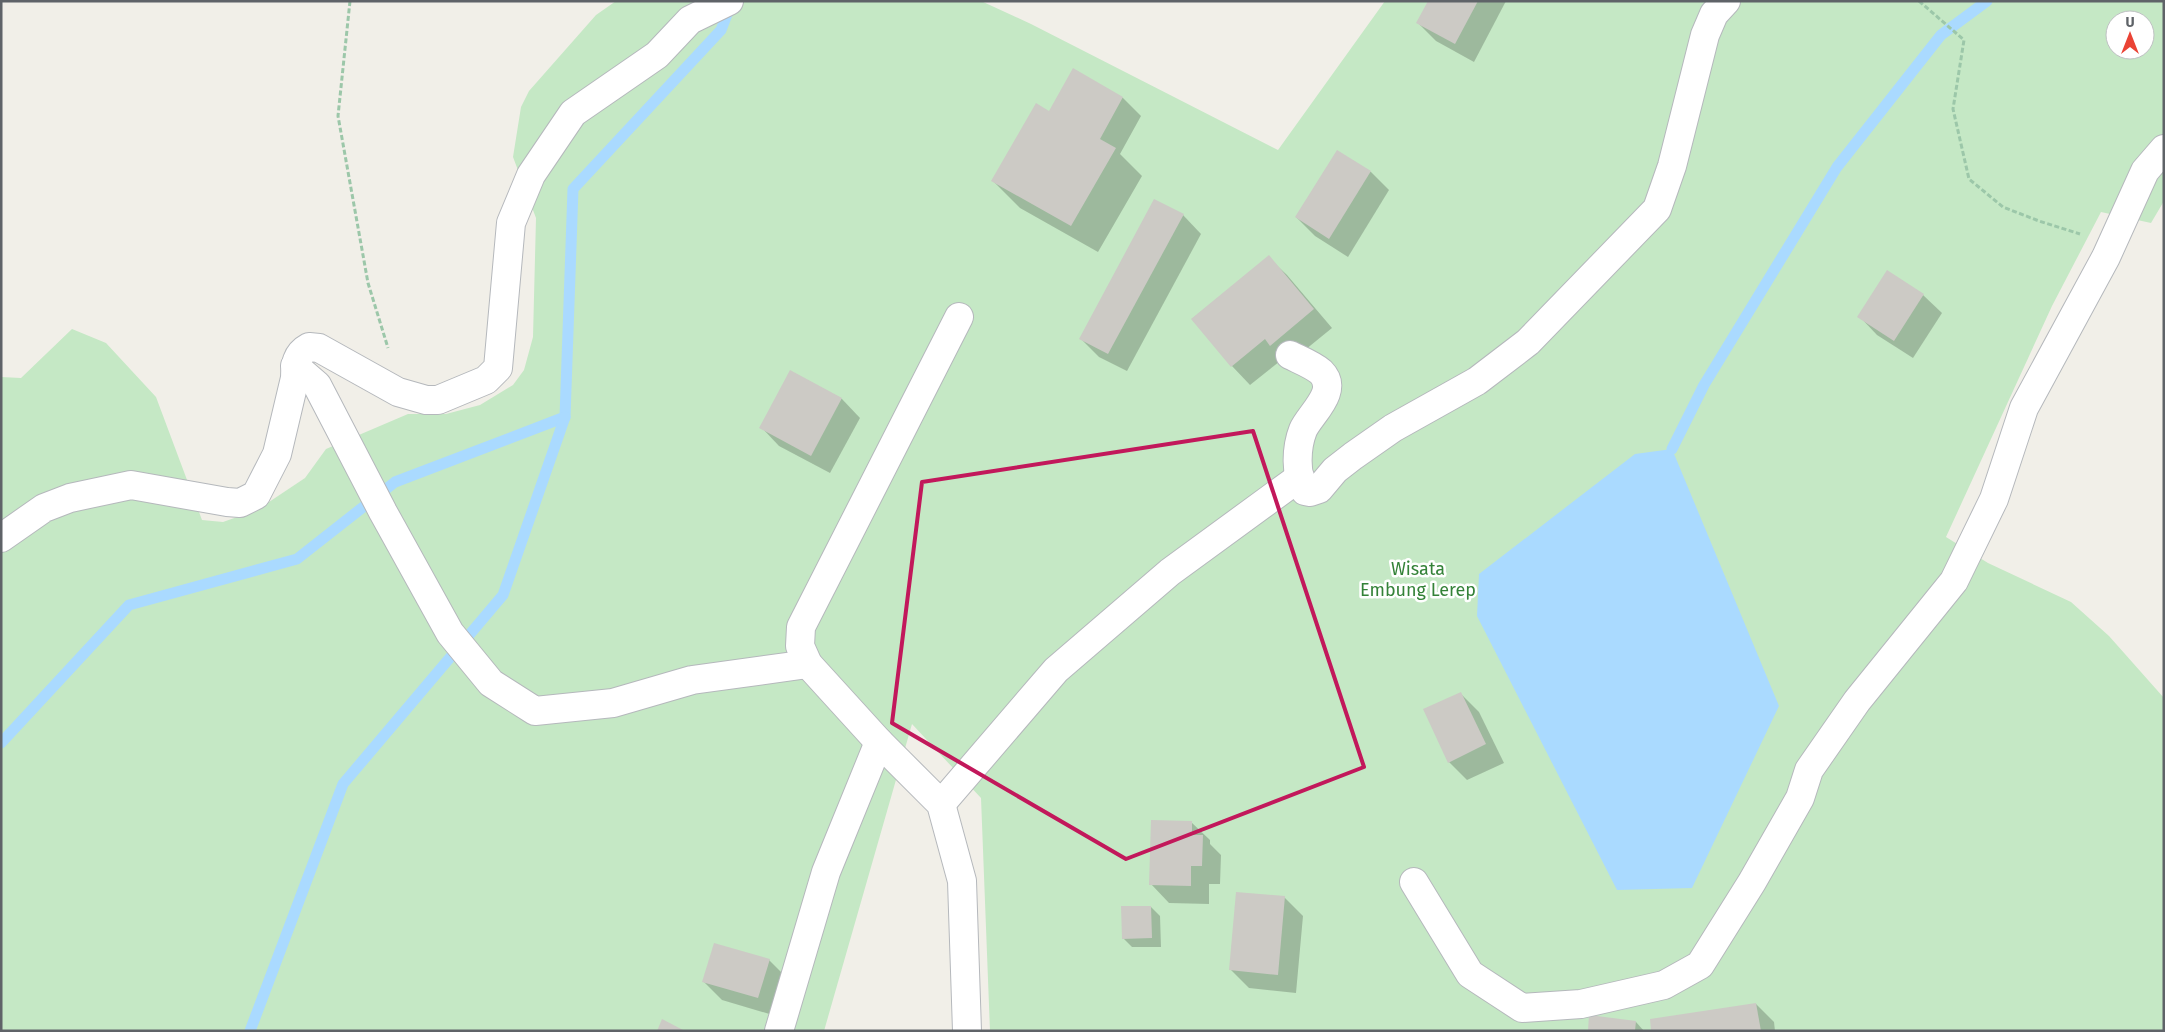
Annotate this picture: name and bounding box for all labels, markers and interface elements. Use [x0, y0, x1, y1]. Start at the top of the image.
north arrow [2105, 10, 2155, 60]
text: U [2125, 14, 2135, 31]
park label: Wisata Embung Lerep [1360, 558, 1476, 601]

